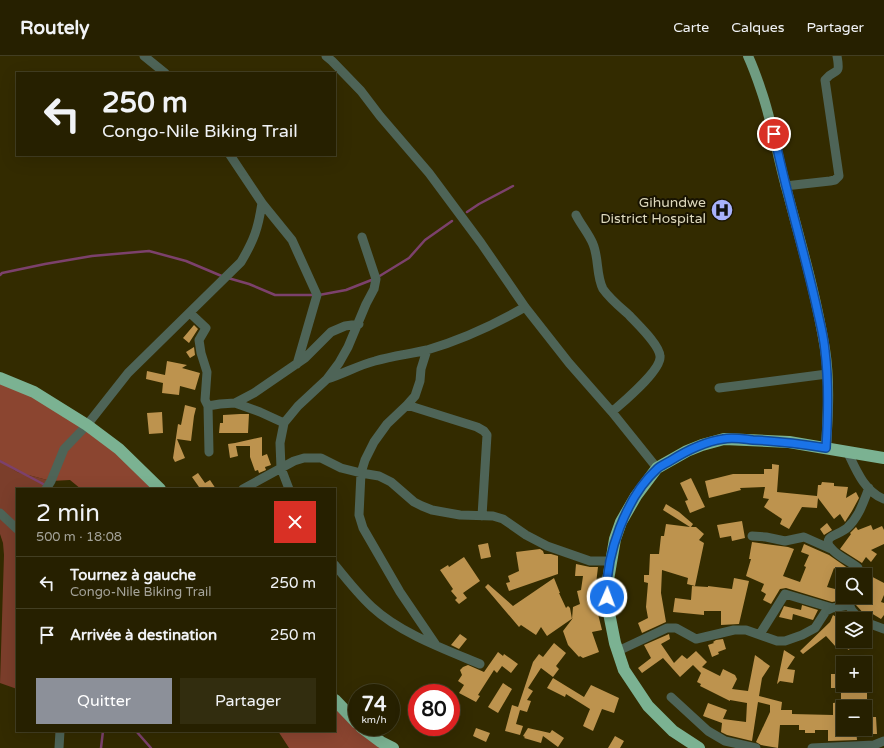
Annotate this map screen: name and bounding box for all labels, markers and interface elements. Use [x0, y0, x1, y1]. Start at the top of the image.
text: Routely [20, 17, 89, 39]
text: Carte [673, 19, 709, 36]
text: Calques [731, 19, 784, 36]
text: Partager [806, 19, 864, 36]
text: 250 m [102, 86, 188, 120]
icon: left [36, 88, 88, 140]
pin [757, 117, 791, 151]
text: Congo-Nile Biking Trail [102, 120, 298, 142]
icon: arrive [763, 123, 785, 145]
place label: Gihundwe District Hospital [600, 194, 706, 227]
hospital icon: Gihundwe District Hospital [709, 197, 735, 223]
text: 2 min [36, 499, 100, 528]
button: close [274, 501, 316, 543]
text: 500 m · 18:08 [36, 529, 122, 545]
text: Tournez à gauche [70, 566, 196, 584]
map controls [836, 568, 872, 736]
button: search [836, 568, 872, 604]
icon: left [36, 572, 58, 594]
text: 250 m [270, 574, 316, 592]
position arrow [586, 576, 628, 618]
text: Congo-Nile Biking Trail [70, 584, 211, 600]
button: layers [836, 612, 872, 648]
icon: arrive [36, 624, 58, 646]
text: Arrivée à destination [70, 626, 217, 644]
text: 250 m [270, 626, 316, 644]
button: + [836, 656, 872, 692]
button: Quitter [36, 678, 172, 724]
button: Partager [180, 678, 316, 724]
speed limit sign: 80 [408, 684, 460, 736]
text: 74 [361, 693, 387, 717]
button: − [836, 700, 872, 736]
text: km/h [361, 714, 387, 726]

